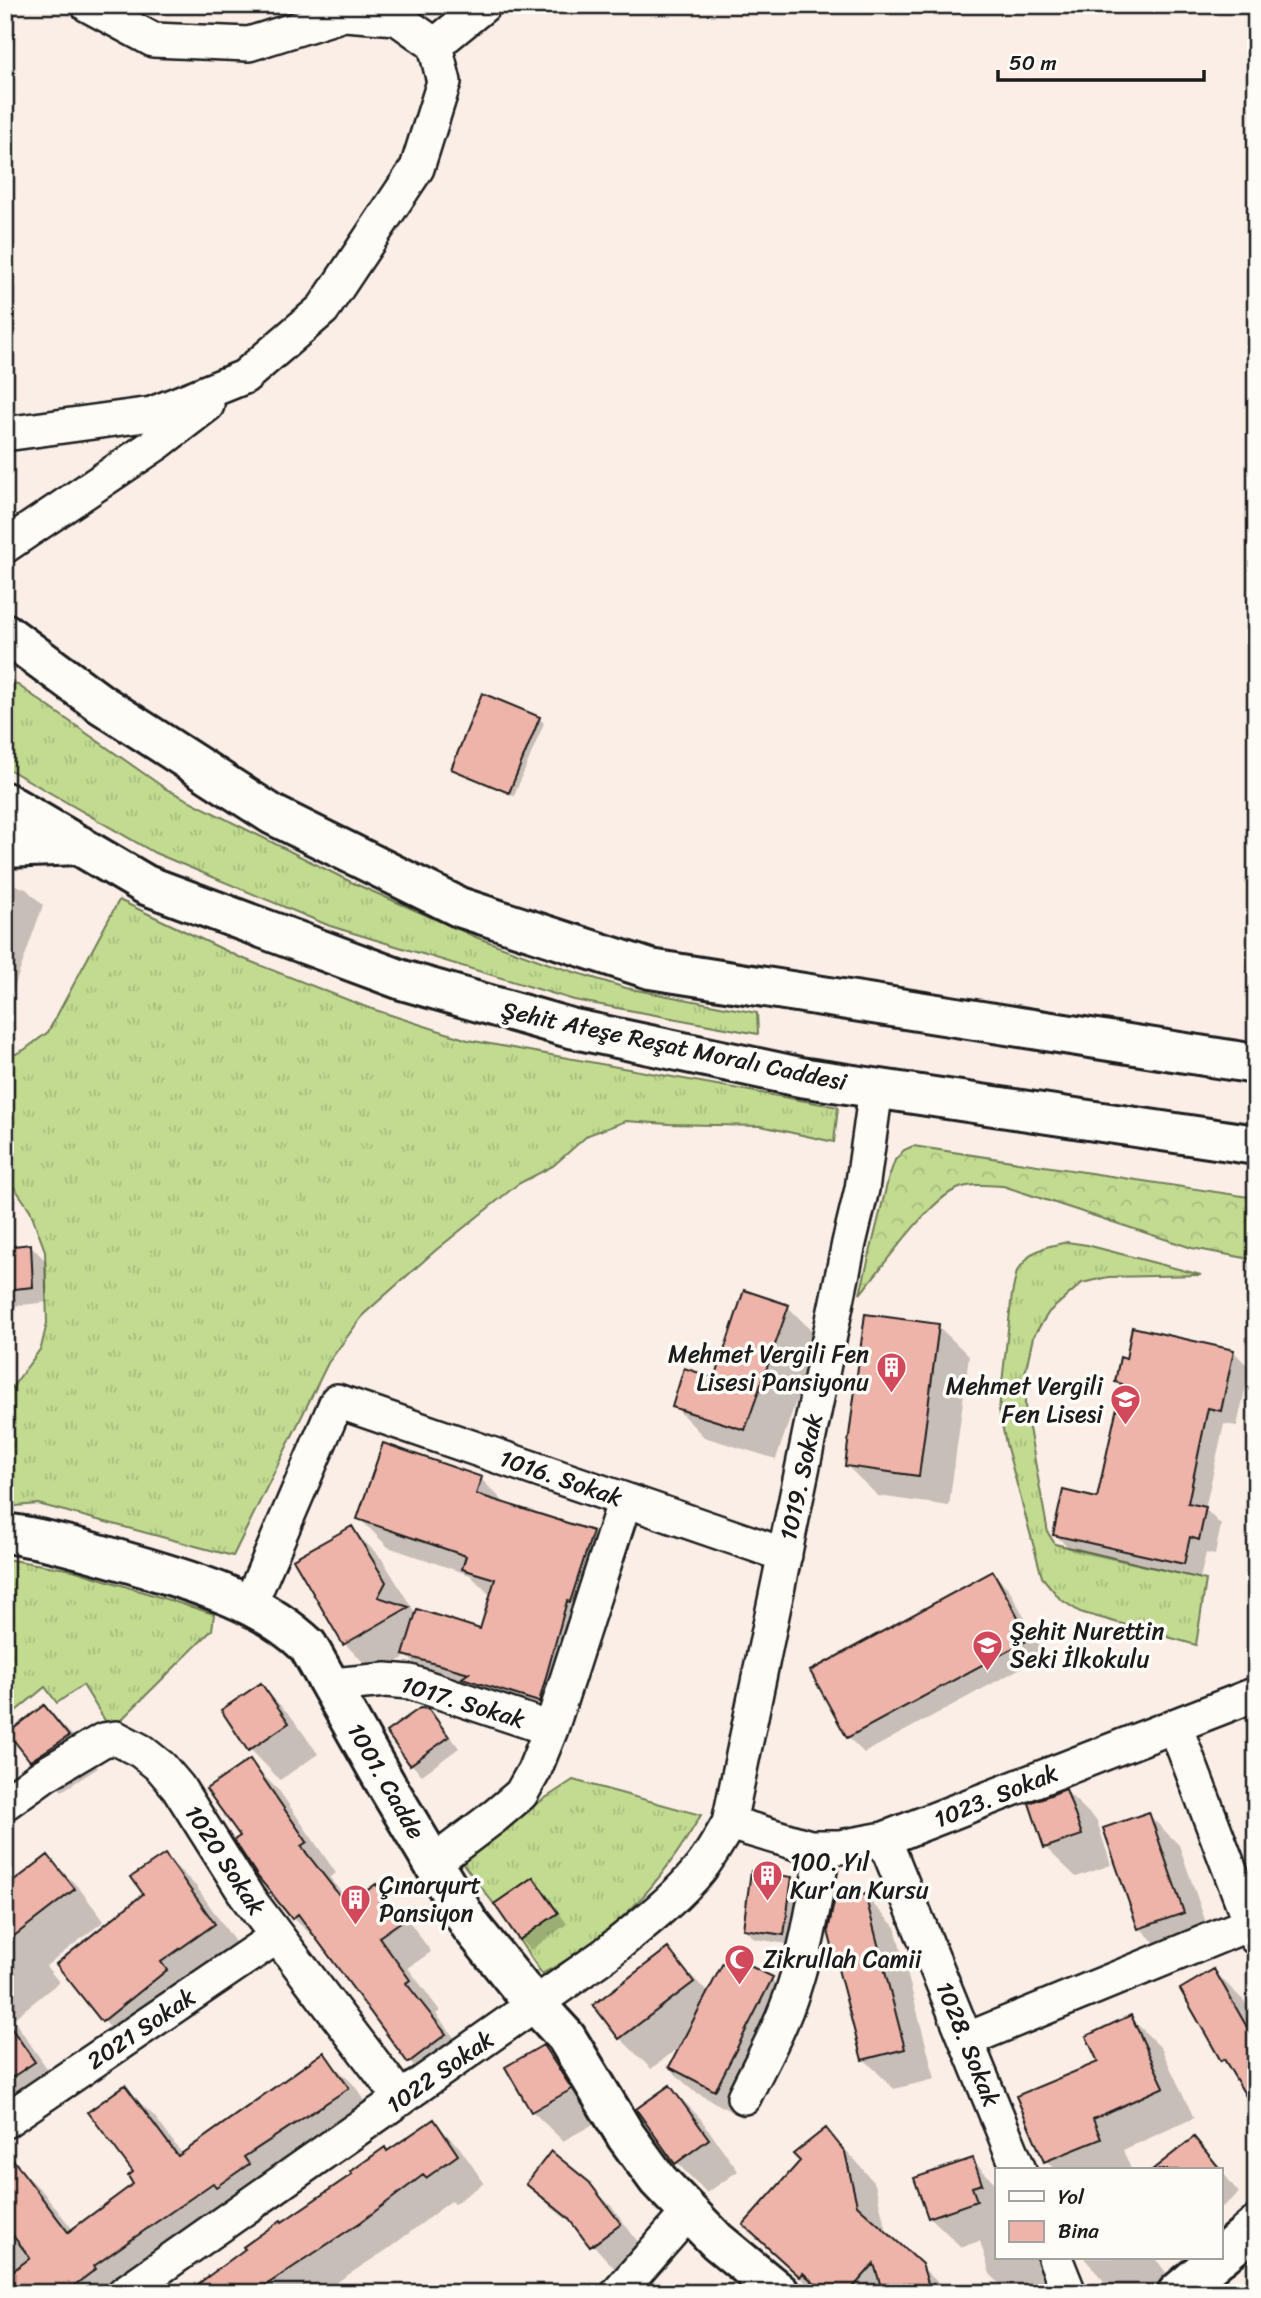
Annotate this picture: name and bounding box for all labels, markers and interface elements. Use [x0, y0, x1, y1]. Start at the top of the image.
scale bar [998, 38, 1205, 82]
text: 50 m [1009, 44, 1057, 82]
street label: Şehit Ateşe Reşat Moralı Caddesi [497, 989, 851, 1103]
place label: Mehmet Vergili Fen Lisesi Pansiyonu [668, 1333, 869, 1403]
building icon: Mehmet Vergili Fen Lisesi Pansiyonu [875, 1351, 909, 1395]
place label: Mehmet Vergili Fen Lisesi [946, 1365, 1104, 1435]
school or university icon: Mehmet Vergili Fen Lisesi [1109, 1383, 1143, 1427]
street label: 1019. Sokak [767, 1409, 835, 1544]
street label: 1016. Sokak [494, 1437, 628, 1519]
place label: Şehit Nurettin Seki İlkokulu [1010, 1610, 1164, 1680]
school or university icon: Şehit Nurettin Seki İlkokulu [970, 1628, 1004, 1672]
street label: 1017. Sokak [396, 1663, 530, 1741]
street label: 1001. Cadde [336, 1715, 436, 1847]
street label: 1023. Sokak [928, 1752, 1065, 1840]
street label: 1020 Sokak [173, 1796, 277, 1924]
place label: 100. Yıl Kur'an Kursu [790, 1841, 929, 1911]
building icon: 100. Yıl Kur'an Kursu [750, 1859, 784, 1903]
place label: Çınaryurt Pansiyon [379, 1864, 481, 1934]
building icon: Çınaryurt Pansiyon [339, 1882, 373, 1926]
place label: Zikrullah Camii [763, 1938, 922, 1980]
mosque icon: Zikrullah Camii [723, 1942, 757, 1986]
street label: 1028. Sokak [924, 1975, 1012, 2113]
street label: 2021 Sokak [78, 1977, 204, 2081]
street label: 1022 Sokak [377, 2019, 503, 2125]
legend [995, 2168, 1222, 2260]
text: Yol [1058, 2178, 1085, 2216]
text: Bina [1058, 2212, 1099, 2250]

